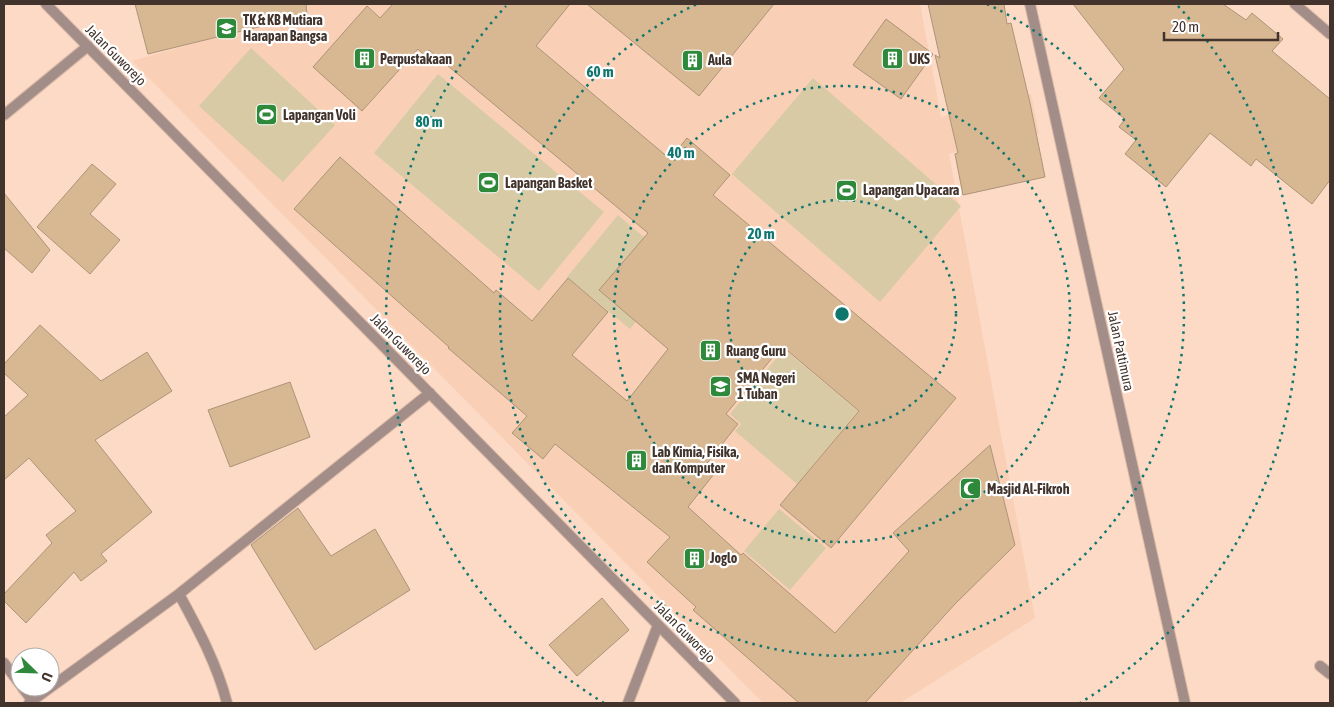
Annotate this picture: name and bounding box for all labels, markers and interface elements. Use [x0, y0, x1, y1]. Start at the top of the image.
scale bar [1164, 10, 1278, 42]
place label: TK & KB Mutiara Harapan Bangsa [243, 12, 328, 44]
school or university icon: TK & KB Mutiara Harapan Bangsa [215, 16, 239, 40]
text: 20 m [1172, 18, 1199, 35]
street label: Jalan Guworejo [82, 21, 150, 89]
building icon: Perpustakaan [352, 47, 376, 71]
building icon: UKS [881, 47, 905, 71]
building icon: Aula [680, 48, 704, 72]
place label: Perpustakaan [380, 51, 452, 67]
place label: UKS [909, 51, 930, 67]
place label: Aula [707, 52, 732, 68]
text: 60 m [587, 63, 614, 80]
sports icon: Lapangan Voli [255, 103, 279, 127]
place label: Lapangan Voli [283, 107, 356, 123]
text: 80 m [416, 113, 443, 130]
text: 40 m [667, 144, 695, 161]
sports icon: Lapangan Basket [477, 171, 501, 195]
place label: Lapangan Basket [505, 175, 592, 191]
sports icon: Lapangan Upacara [835, 178, 859, 202]
place label: Lapangan Upacara [863, 182, 960, 198]
text: 20 m [748, 225, 775, 242]
centre of rings [833, 305, 851, 323]
street label: Jalan Pattimura [1105, 309, 1137, 393]
street label: Jalan Guworejo [367, 310, 435, 378]
building icon: Ruang Guru [698, 339, 722, 363]
place label: Ruang Guru [726, 343, 786, 359]
place label: SMA Negeri 1 Tuban [737, 370, 795, 402]
school or university icon: SMA Negeri 1 Tuban [709, 374, 733, 398]
place label: Lab Kimia, Fisika, dan Komputer [652, 444, 739, 476]
building icon: Lab Kimia, Fisika, dan Komputer [624, 448, 648, 472]
mosque icon: Masjid Al-Fikroh [959, 477, 983, 501]
place label: Masjid Al-Fikroh [987, 481, 1070, 497]
building icon: Joglo [682, 546, 706, 570]
place label: Joglo [709, 550, 738, 566]
street label: Jalan Guworejo [651, 598, 719, 666]
north arrow [10, 647, 60, 697]
text: U [38, 670, 56, 684]

